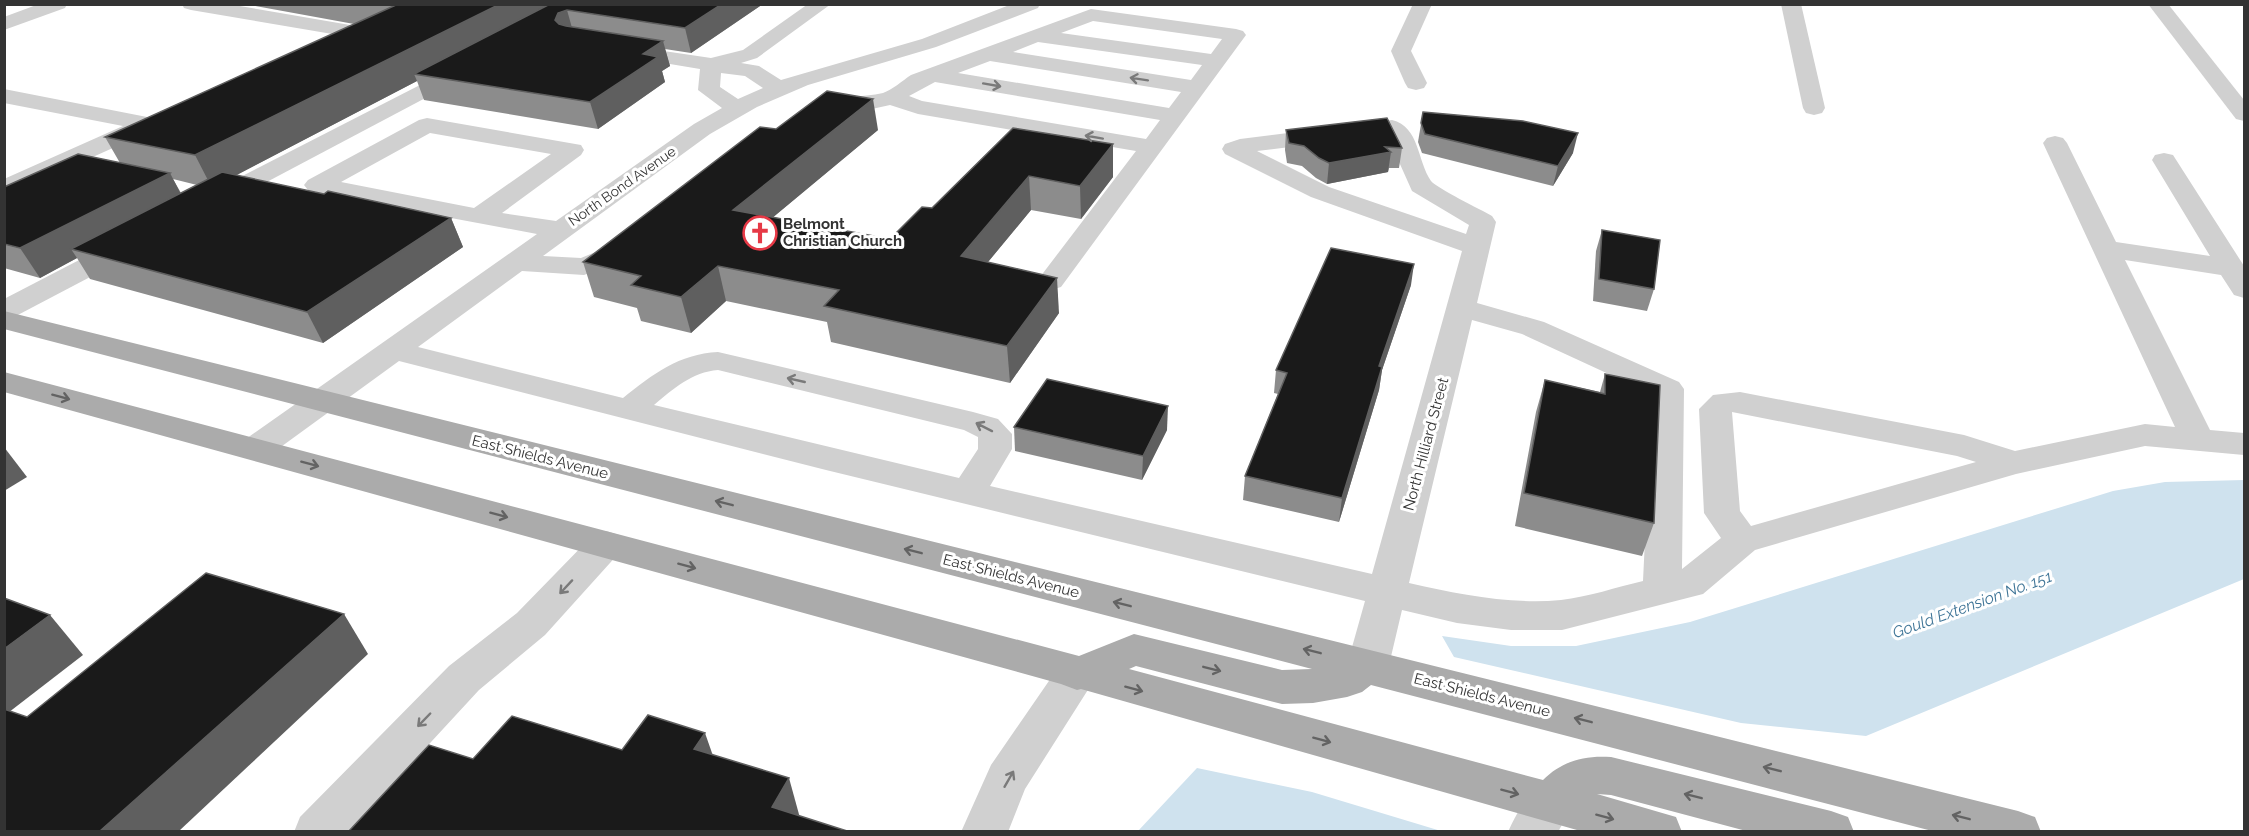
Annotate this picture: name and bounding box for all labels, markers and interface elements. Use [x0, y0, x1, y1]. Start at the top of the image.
one-way arrow [1129, 73, 1149, 84]
one-way arrow [981, 79, 1001, 90]
one-way arrow [1085, 131, 1104, 142]
street label: North Bond Avenue [565, 143, 679, 229]
church icon: Belmont Christian Church [742, 215, 778, 251]
place label: Belmont Christian Church [783, 215, 902, 250]
one-way arrow [786, 373, 805, 385]
street label: North Hilliard Street [1400, 376, 1452, 512]
one-way arrow [51, 392, 70, 403]
one-way arrow [975, 421, 993, 433]
street label: East Shields Avenue [470, 431, 610, 483]
one-way arrow [300, 458, 319, 470]
one-way arrow [715, 497, 734, 509]
one-way arrow [489, 509, 508, 521]
one-way arrow [904, 544, 923, 556]
street label: East Shields Avenue [941, 550, 1081, 602]
one-way arrow [677, 560, 696, 572]
water label: Gould Extension No. 151 [1890, 567, 2054, 642]
one-way arrow [559, 579, 573, 594]
one-way arrow [1113, 597, 1132, 609]
one-way arrow [1302, 645, 1321, 657]
one-way arrow [1203, 664, 1222, 676]
street label: East Shields Avenue [1412, 669, 1552, 721]
one-way arrow [1124, 684, 1143, 695]
one-way arrow [417, 712, 432, 727]
one-way arrow [1574, 714, 1593, 726]
one-way arrow [1312, 735, 1331, 747]
one-way arrow [1763, 762, 1782, 774]
one-way arrow [1003, 771, 1015, 788]
one-way arrow [1500, 787, 1519, 798]
one-way arrow [1684, 790, 1703, 802]
one-way arrow [1952, 811, 1971, 822]
one-way arrow [1595, 812, 1614, 824]

